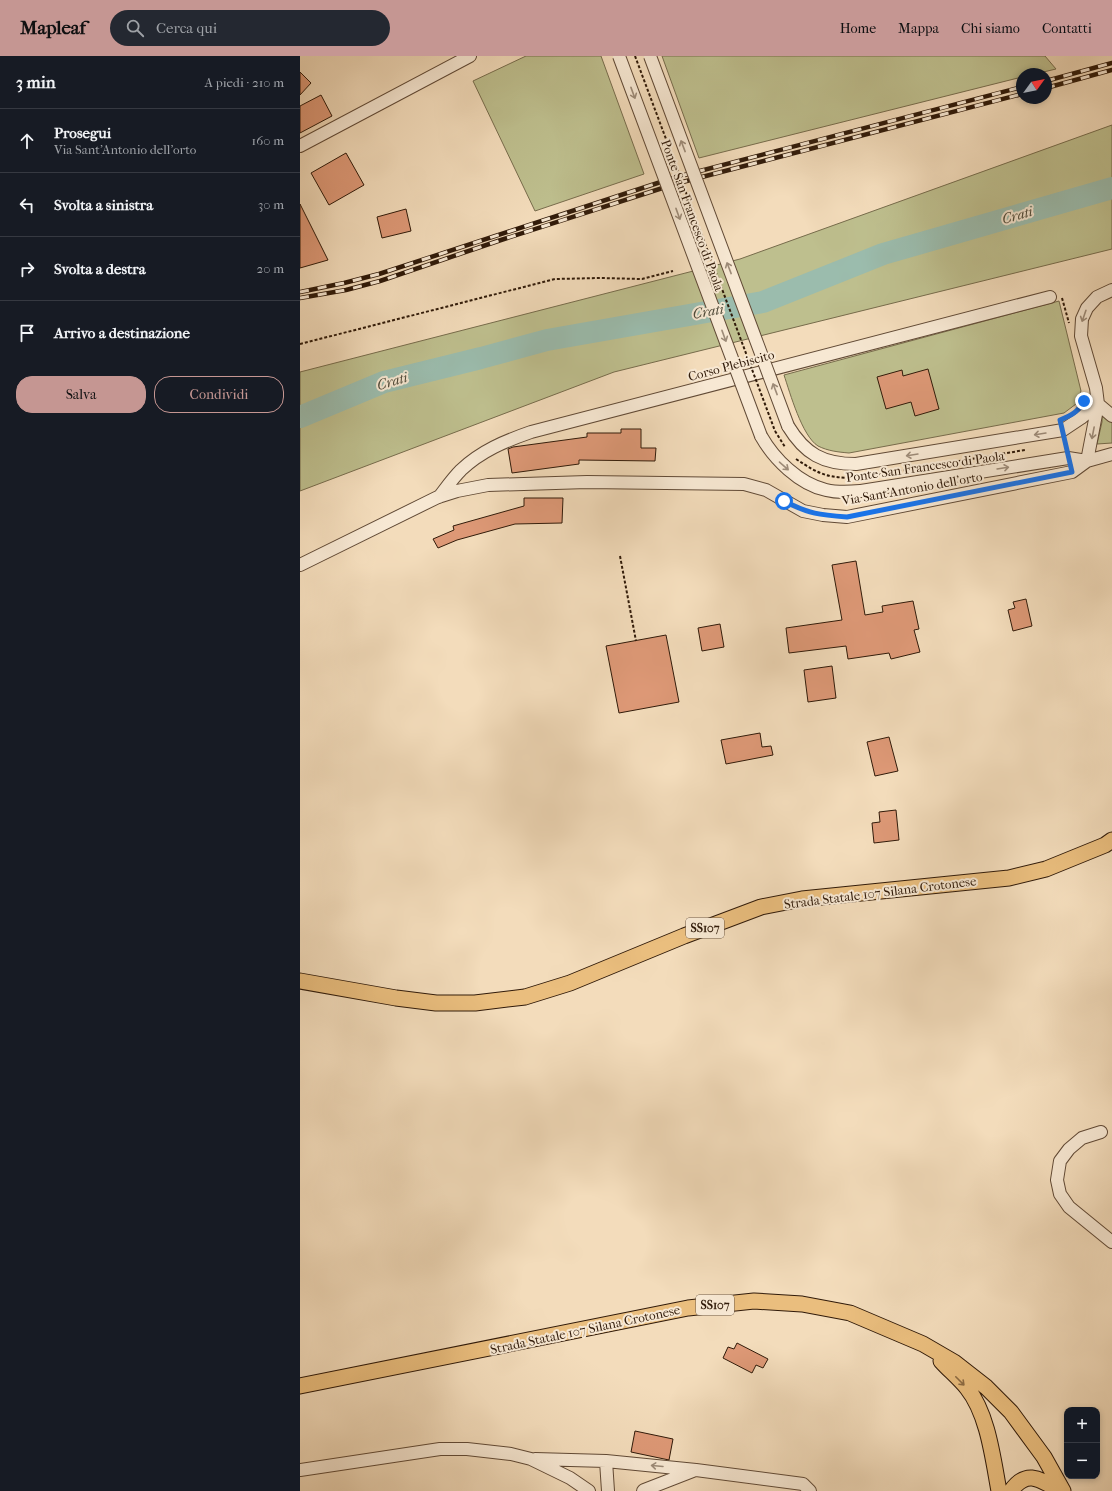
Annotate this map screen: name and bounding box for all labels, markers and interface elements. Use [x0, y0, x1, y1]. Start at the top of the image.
search box [110, 10, 390, 46]
text: Mapleaf [20, 17, 86, 39]
icon: search [124, 17, 146, 39]
text: Cerca qui [156, 19, 217, 37]
text: Home [840, 20, 876, 37]
text: Mappa [898, 20, 939, 37]
text: Chi siamo [961, 20, 1020, 37]
text: Contatti [1042, 20, 1092, 37]
north arrow [1016, 68, 1052, 104]
text: 3 min [16, 72, 56, 92]
text: A piedi · 210 m [204, 75, 284, 90]
one-way arrow [630, 86, 638, 98]
text: Prosegui [54, 124, 111, 142]
icon: ahead [16, 130, 38, 152]
text: 160 m [252, 133, 284, 148]
street label: Ponte San Francesco di Paola [658, 137, 727, 294]
one-way arrow [679, 140, 687, 152]
text: Via Sant'Antonio dell'orto [54, 142, 196, 157]
icon: left [16, 194, 38, 216]
text: Svolta a sinistra [54, 196, 153, 214]
text: 30 m [258, 197, 284, 212]
water label: Crati [1000, 203, 1035, 228]
one-way arrow [675, 208, 683, 220]
icon: right [16, 258, 38, 280]
text: Svolta a destra [54, 260, 146, 278]
text: 20 m [257, 261, 284, 276]
one-way arrow [724, 262, 732, 274]
water label: Crati [691, 300, 726, 323]
one-way arrow [1080, 310, 1087, 322]
icon: arrive [16, 322, 38, 344]
text: Arrivo a destinazione [54, 324, 190, 342]
one-way arrow [720, 330, 728, 342]
street label: Corso Plebiscito [686, 347, 776, 384]
water label: Crati [375, 369, 410, 394]
button: Salva [16, 376, 146, 413]
button: Condividi [154, 376, 284, 413]
one-way arrow [770, 384, 778, 396]
route end [1075, 392, 1093, 410]
one-way arrow [1088, 426, 1096, 439]
one-way arrow [1034, 430, 1047, 438]
street label: Ponte San Francesco di Paola [845, 448, 1006, 485]
one-way arrow [905, 451, 918, 459]
one-way arrow [779, 462, 790, 471]
one-way arrow [997, 464, 1010, 472]
street label: Via Sant'Antonio dell'orto [840, 469, 984, 508]
route start [775, 492, 793, 510]
street label: Strada Statale 107 Silana Crotonese [783, 873, 978, 912]
road number: SS107 [686, 918, 724, 938]
road number: SS107 [696, 1295, 734, 1315]
street label: Strada Statale 107 Silana Crotonese [489, 1302, 682, 1357]
one-way arrow [955, 1376, 965, 1386]
map controls [1064, 1407, 1100, 1479]
button: + [1064, 1407, 1100, 1443]
button: − [1064, 1443, 1100, 1479]
one-way arrow [651, 1463, 664, 1470]

